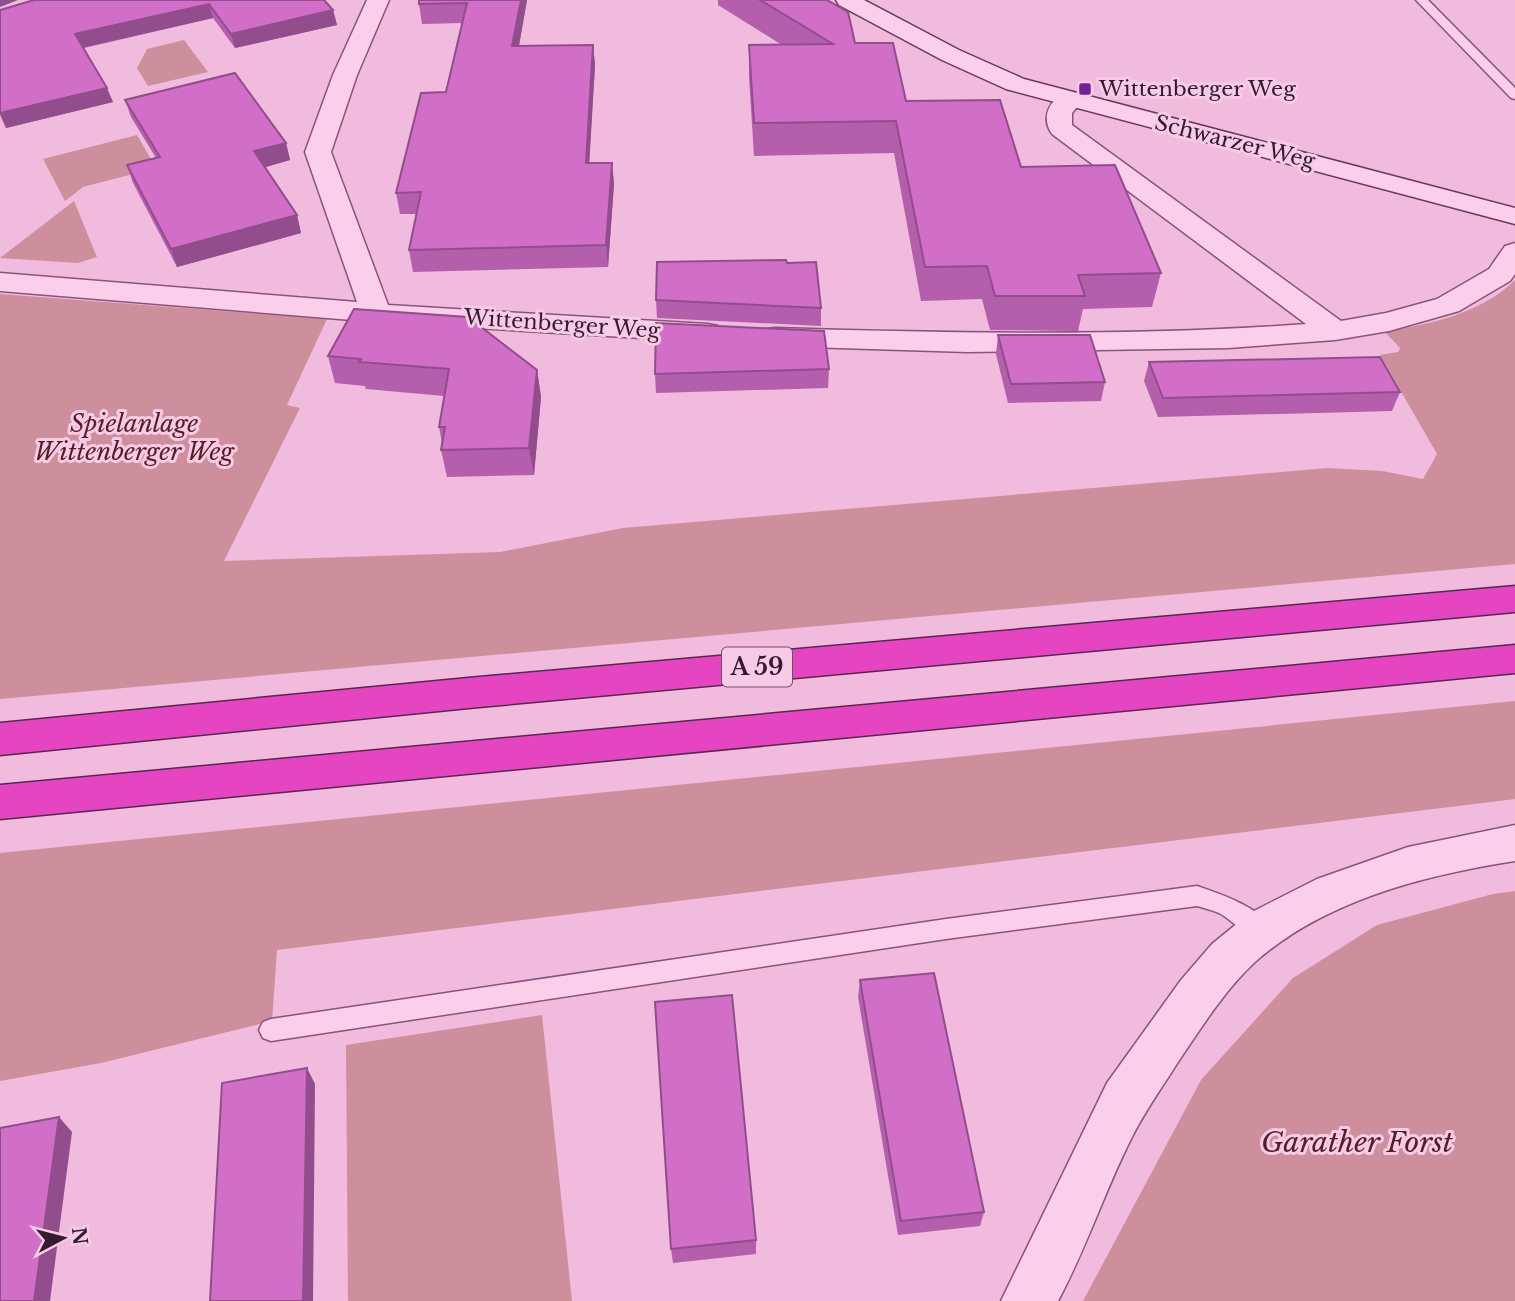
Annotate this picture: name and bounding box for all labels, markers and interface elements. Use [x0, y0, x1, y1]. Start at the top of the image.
place label: Wittenberger Weg [1098, 76, 1296, 102]
marker: Wittenberger Weg [1077, 81, 1093, 97]
street label: Schwarzer Weg [1152, 110, 1318, 175]
street label: Wittenberger Weg [462, 304, 661, 344]
park label: Spielanlage Wittenberger Weg [34, 409, 236, 466]
road number: A 59 [722, 648, 792, 687]
park label: Garather Forst [1261, 1125, 1454, 1160]
north arrow [28, 1203, 98, 1273]
text: N [67, 1226, 92, 1246]

